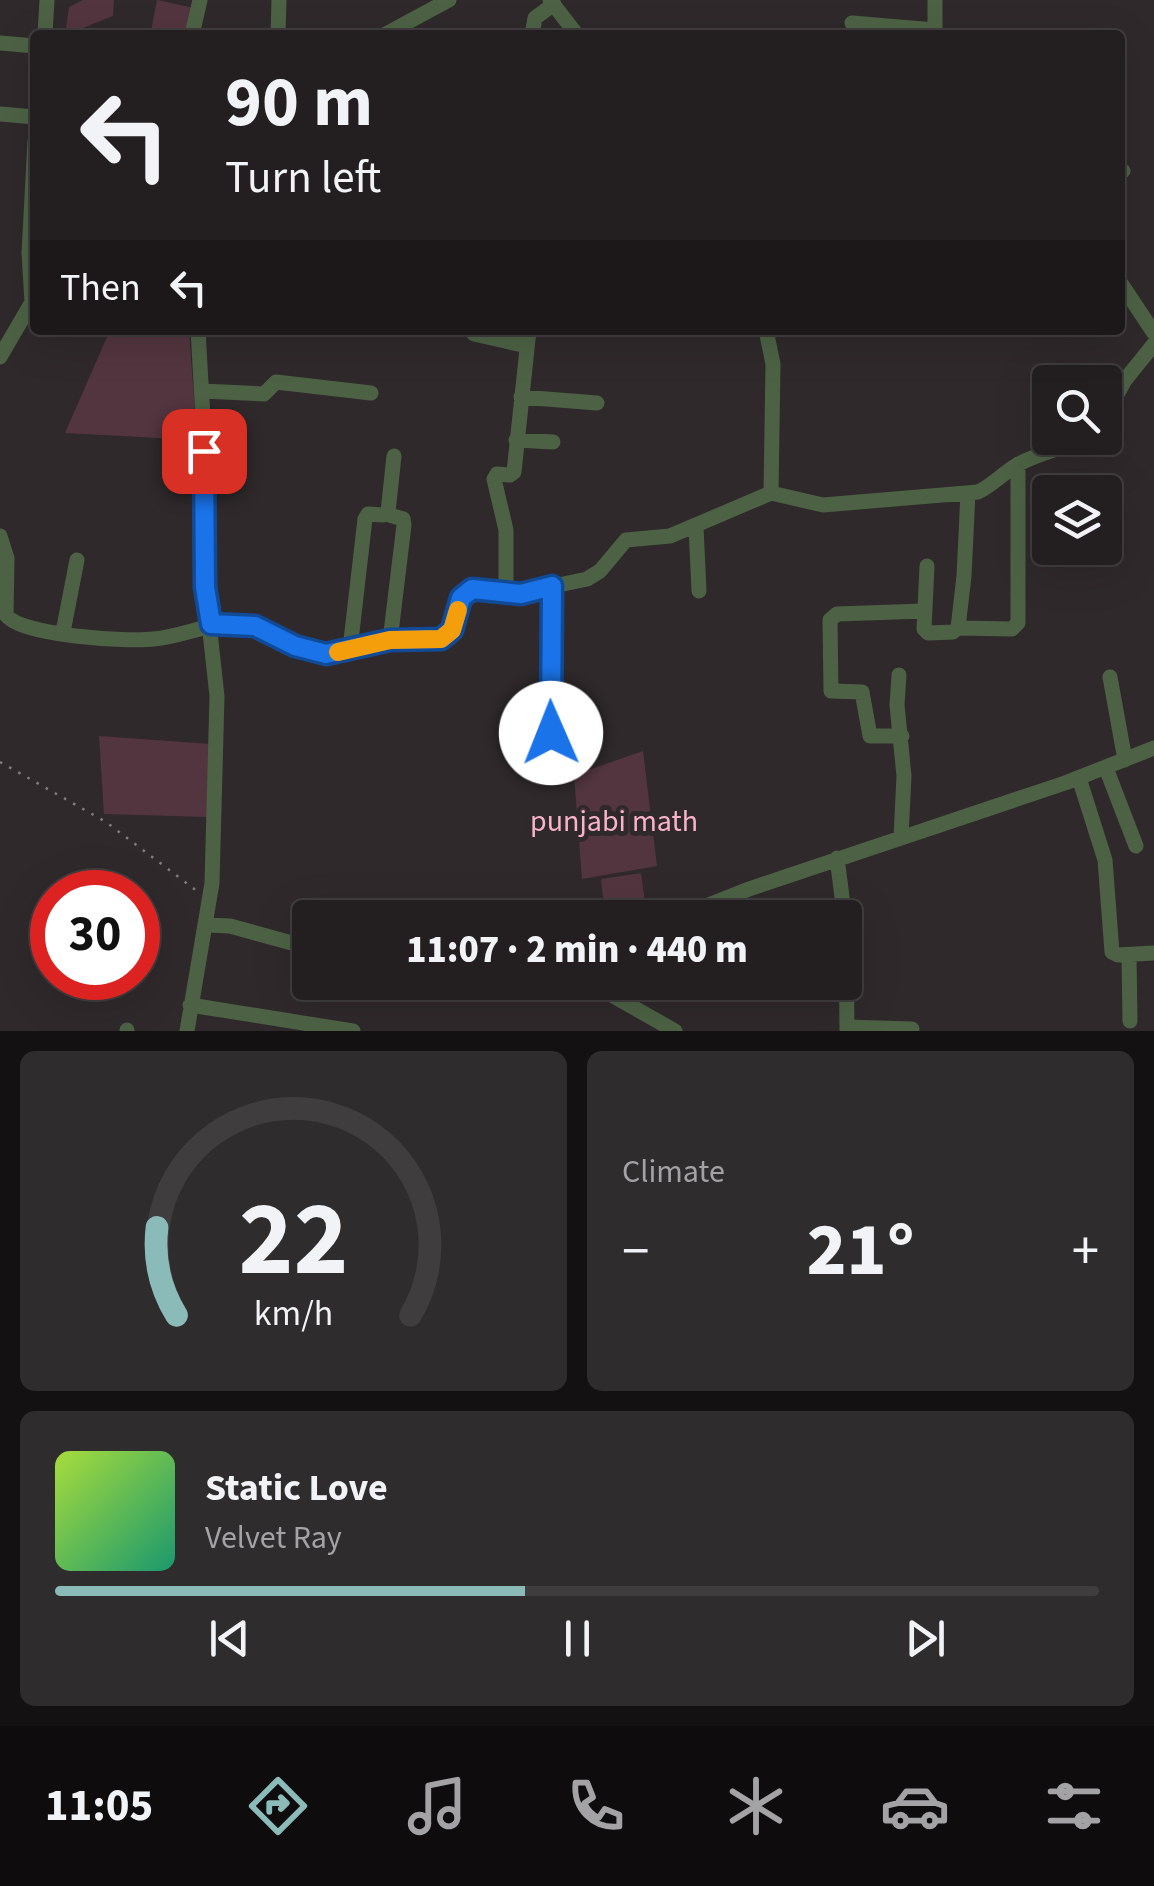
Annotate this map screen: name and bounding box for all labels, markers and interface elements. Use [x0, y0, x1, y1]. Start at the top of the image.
text: 90 m [225, 53, 373, 153]
icon: left [60, 70, 190, 200]
text: Turn left [225, 146, 381, 210]
icon: left [161, 260, 216, 315]
text: Then [60, 261, 141, 315]
map controls [1032, 365, 1122, 565]
button: search [1032, 365, 1122, 455]
pin [162, 409, 247, 494]
icon: arrive [177, 424, 232, 479]
button: layers [1032, 475, 1122, 565]
position arrow [499, 681, 603, 785]
park label: punjabi math [530, 800, 698, 843]
speed limit sign: 30 [30, 870, 160, 1000]
text: 11:07 · 2 min · 440 m [406, 923, 748, 977]
text: Climate [622, 1149, 725, 1195]
text: 22 [239, 1167, 348, 1315]
text: 21° [807, 1197, 914, 1304]
text: − [622, 1213, 649, 1291]
text: + [1072, 1213, 1099, 1291]
text: km/h [254, 1288, 333, 1339]
text: Static Love [205, 1461, 388, 1515]
text: Velvet Ray [205, 1515, 342, 1561]
icon: previous [202, 1611, 257, 1666]
icon: pause [550, 1611, 605, 1666]
icon: next [898, 1611, 953, 1666]
icon: directions [243, 1771, 313, 1841]
icon: music [402, 1771, 472, 1841]
icon: phone [561, 1771, 631, 1841]
icon: climate [721, 1771, 791, 1841]
icon: car [880, 1771, 950, 1841]
icon: filters [1039, 1771, 1109, 1841]
text: 11:05 [45, 1774, 153, 1838]

